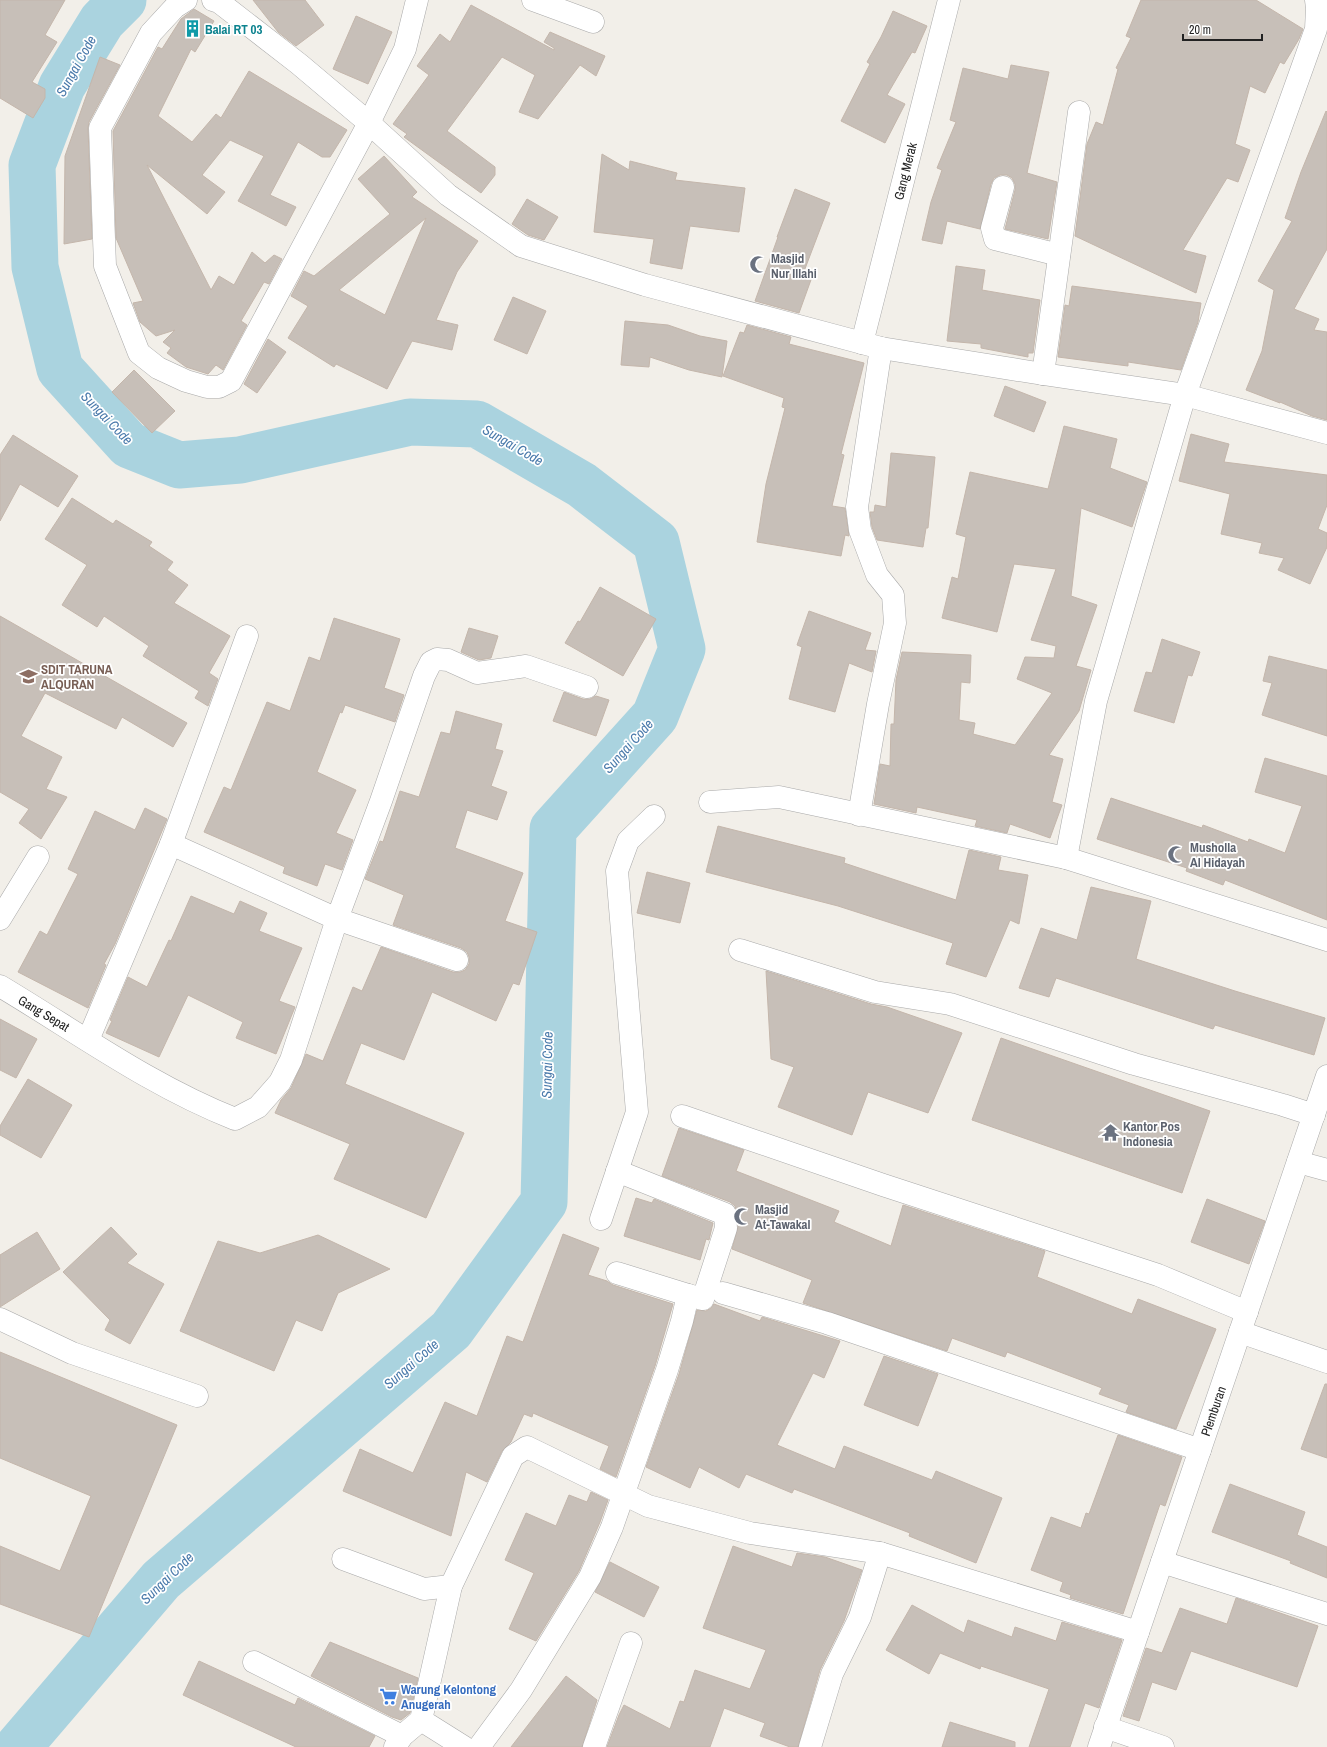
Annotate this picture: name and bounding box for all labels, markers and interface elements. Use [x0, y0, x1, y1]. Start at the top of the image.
scale bar [1183, 16, 1262, 42]
building icon: Balai RT 03 [182, 19, 202, 39]
place label: Balai RT 03 [205, 21, 263, 38]
text: 20 m [1189, 22, 1211, 38]
water label: Sungai Code [52, 32, 100, 100]
street label: Gang Merak [890, 140, 921, 202]
place label: Masjid Nur Illahi [771, 250, 817, 282]
mosque icon: Masjid Nur Illahi [748, 255, 768, 275]
water label: Sungai Code [77, 388, 137, 448]
water label: Sungai Code [479, 420, 547, 470]
place label: SDIT TARUNA ALQURAN [41, 661, 113, 693]
school or university icon: SDIT TARUNA ALQURAN [18, 666, 38, 686]
water label: Sungai Code [599, 715, 657, 777]
place label: Musholla Al Hidayah [1190, 839, 1245, 871]
mosque icon: Musholla Al Hidayah [1167, 844, 1187, 864]
street label: Gang Sepat [15, 991, 73, 1035]
water label: Sungai Code [537, 1031, 557, 1099]
place label: Kantor Pos Indonesia [1123, 1118, 1180, 1150]
temple icon: Kantor Pos Indonesia [1100, 1123, 1120, 1143]
place label: Masjid At-Tawakal [755, 1201, 811, 1233]
mosque icon: Masjid At-Tawakal [732, 1206, 752, 1226]
water label: Sungai Code [380, 1335, 442, 1393]
street label: Plemburan [1197, 1384, 1230, 1438]
water label: Sungai Code [137, 1548, 197, 1608]
place label: Warung Kelontong Anugerah [401, 1681, 496, 1713]
supermarket icon: Warung Kelontong Anugerah [378, 1686, 398, 1706]

